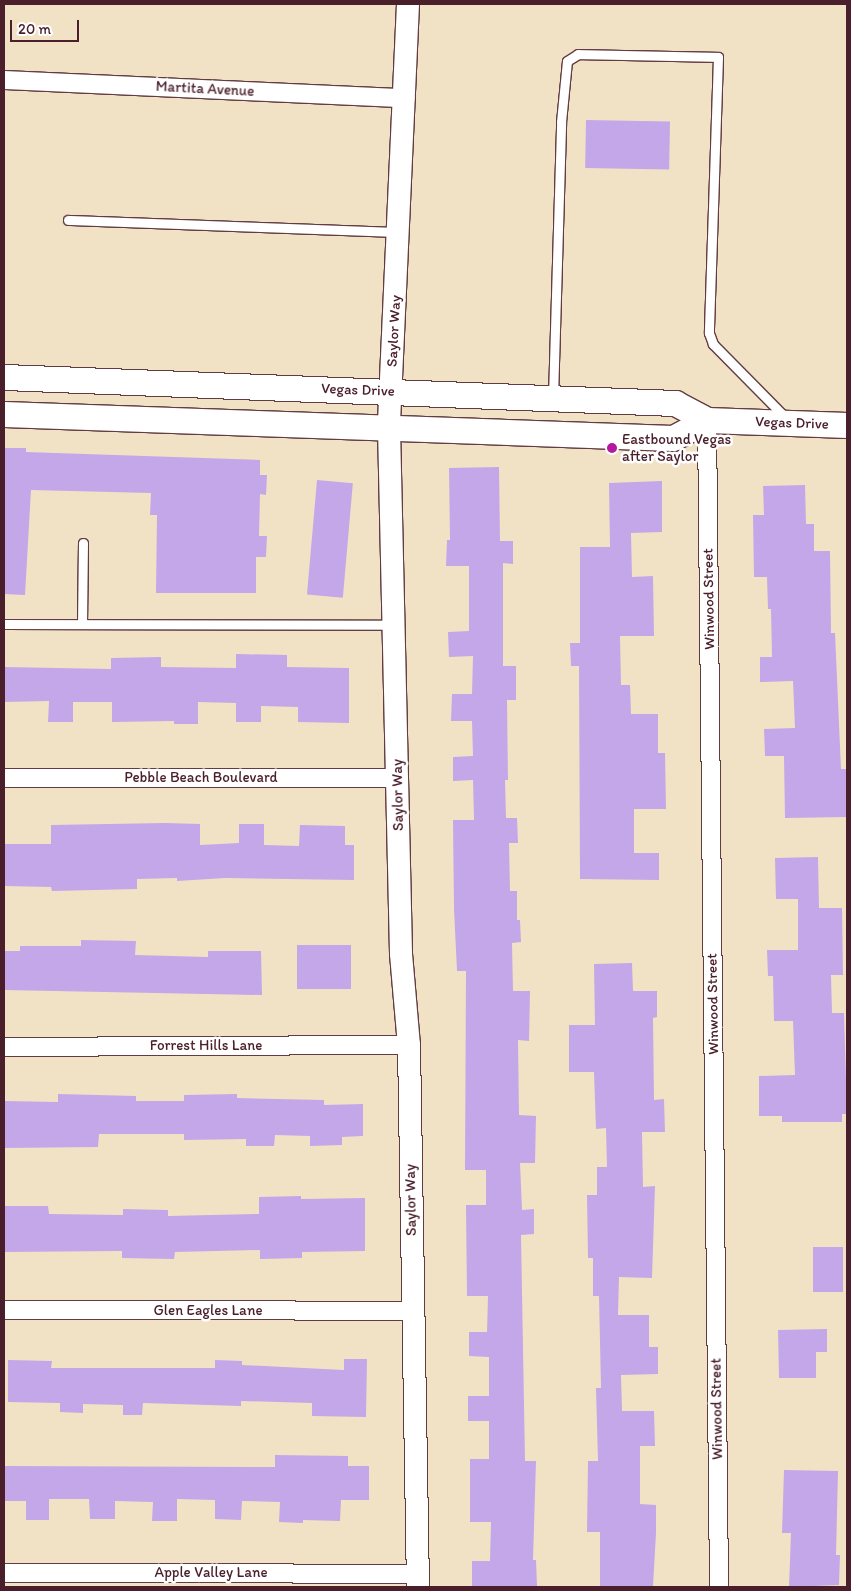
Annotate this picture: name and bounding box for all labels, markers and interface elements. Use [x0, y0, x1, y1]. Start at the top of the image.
scale bar [12, 10, 81, 42]
text: 20 m [18, 20, 51, 38]
street label: Martita Avenue [155, 77, 255, 101]
street label: Saylor Way [383, 295, 405, 367]
street label: Vegas Drive [321, 380, 395, 400]
street label: Vegas Drive [755, 413, 829, 433]
place label: Eastbound Vegas after Saylor [622, 430, 731, 465]
marker: Eastbound Vegas after Saylor [606, 442, 618, 454]
street label: Winwood Street [699, 548, 719, 650]
street label: Saylor Way [388, 759, 408, 831]
street label: Pebble Beach Boulevard [124, 769, 278, 787]
street label: Winwood Street [703, 953, 723, 1055]
street label: Forrest Hills Lane [149, 1037, 263, 1055]
street label: Saylor Way [401, 1164, 421, 1236]
street label: Glen Eagles Lane [153, 1302, 263, 1320]
street label: Winwood Street [707, 1358, 727, 1460]
street label: Apple Valley Lane [155, 1564, 267, 1582]

